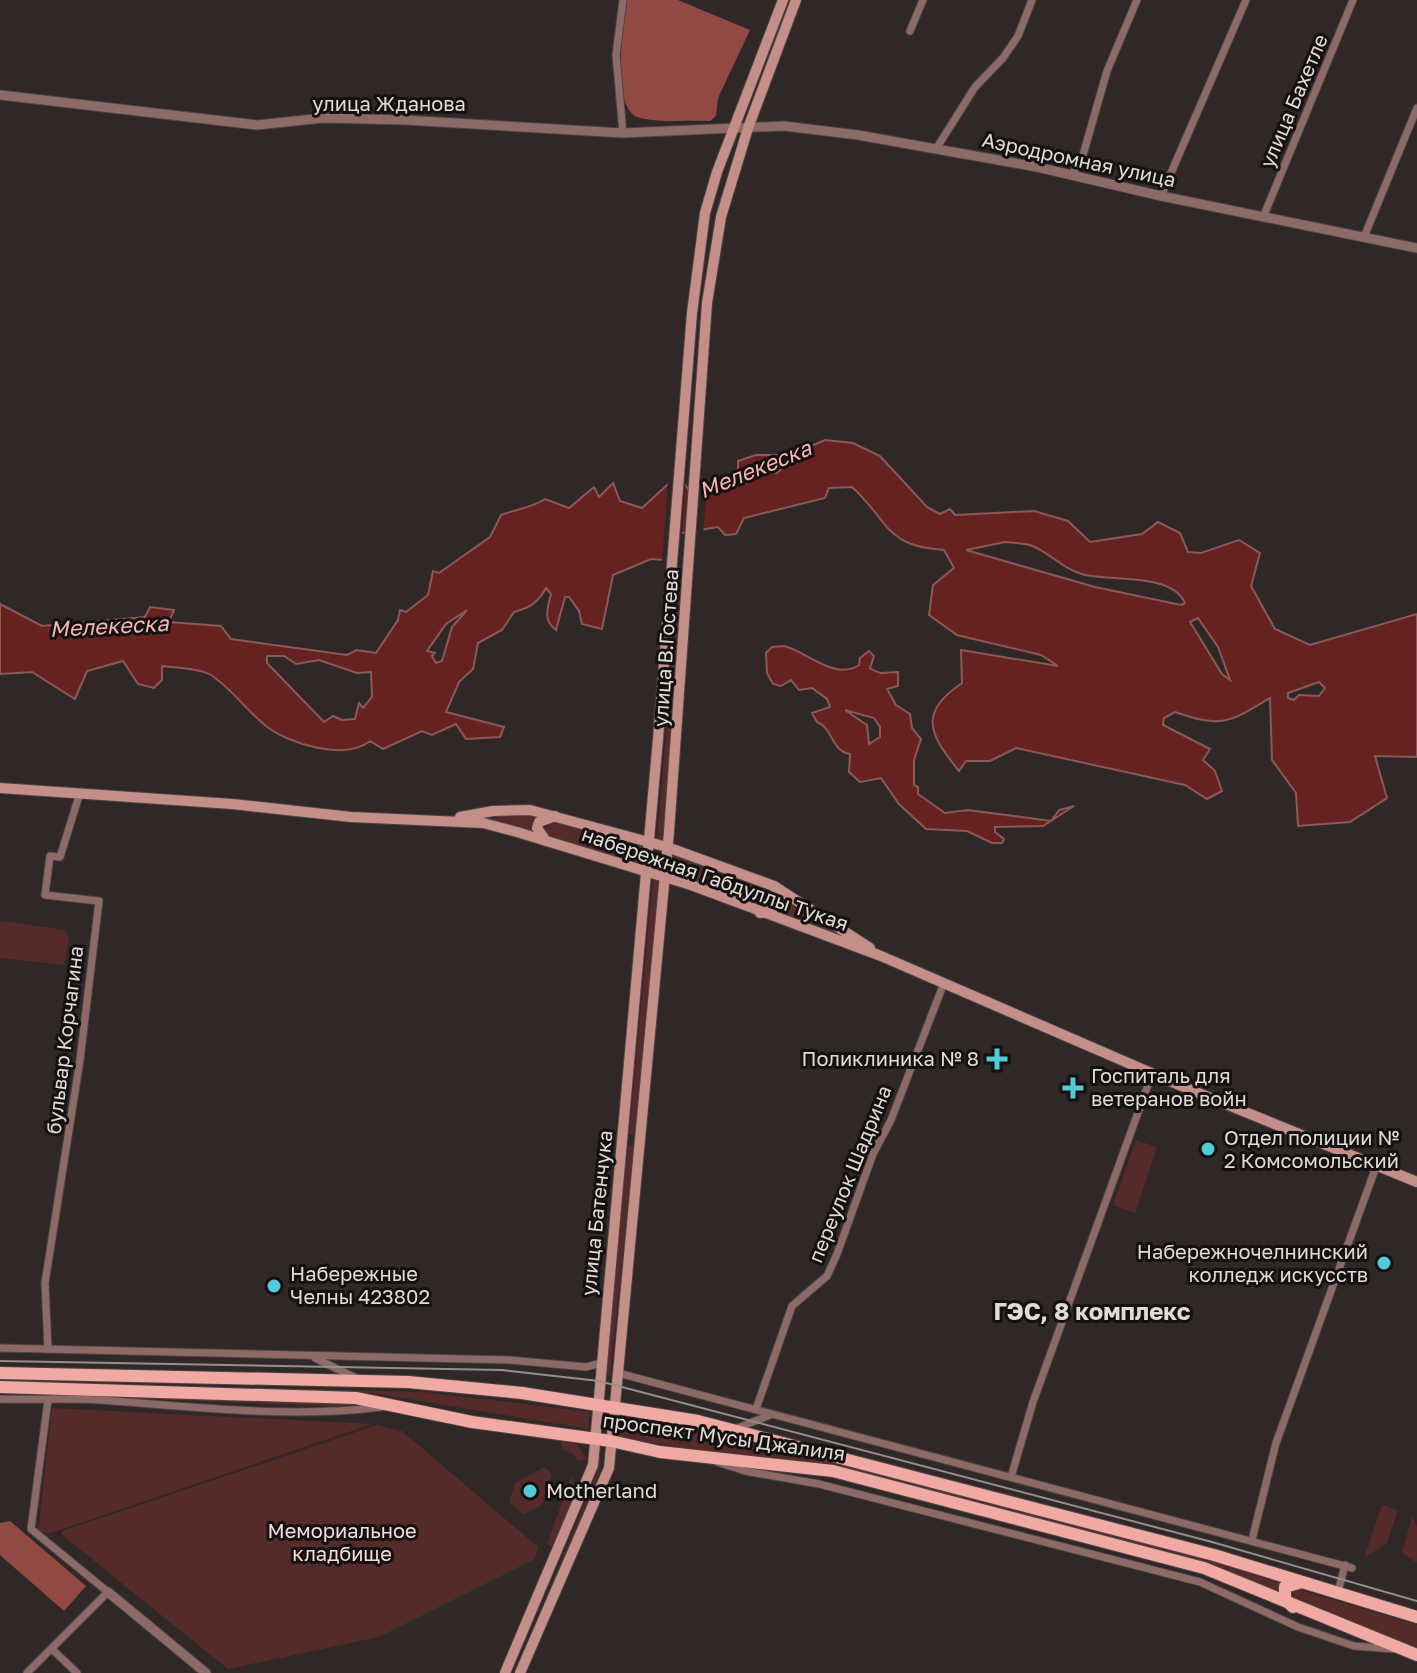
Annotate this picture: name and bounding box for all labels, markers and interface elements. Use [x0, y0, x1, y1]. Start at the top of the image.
street label: улица Бахетле [1254, 30, 1332, 171]
street label: улица Жданова [312, 91, 466, 115]
street label: Аэродромная улица [980, 127, 1178, 191]
water label: Мелекеска [695, 433, 816, 503]
street label: улица В.Гостева [648, 568, 683, 728]
water label: Мелекеска [49, 609, 171, 642]
street label: набережная Габдуллы Тукая [579, 821, 852, 935]
street label: бульвар Корчагина [41, 944, 87, 1135]
place label: Поликлиника № 8 [801, 1046, 979, 1070]
marker: Поликлиника № 8 [986, 1048, 1008, 1070]
place label: Госпиталь для ветеранов войн [1091, 1063, 1247, 1110]
marker: Госпиталь для ветеранов войн [1062, 1077, 1084, 1099]
street label: переулок Шадрина [803, 1082, 896, 1266]
place label: Отдел полиции № 2 Комсомольский [1224, 1125, 1399, 1172]
street label: улица Батенчука [575, 1129, 617, 1297]
marker: Отдел полиции № 2 Комсомольский [1199, 1140, 1217, 1158]
place label: Набережночелнинский колледж искусств [1137, 1239, 1368, 1286]
marker: Набережночелнинский колледж искусств [1375, 1254, 1393, 1272]
place label: Набережные Челны 423802 [290, 1261, 430, 1308]
marker: Набережные Челны 423802 [265, 1277, 283, 1295]
district label: ГЭС, 8 комплекс [993, 1296, 1191, 1325]
street label: проспект Мусы Джалиля [601, 1407, 847, 1465]
place label: Motherland [546, 1478, 657, 1502]
marker: Motherland [521, 1482, 539, 1500]
park label: Мемориальное кладбище [268, 1518, 417, 1565]

